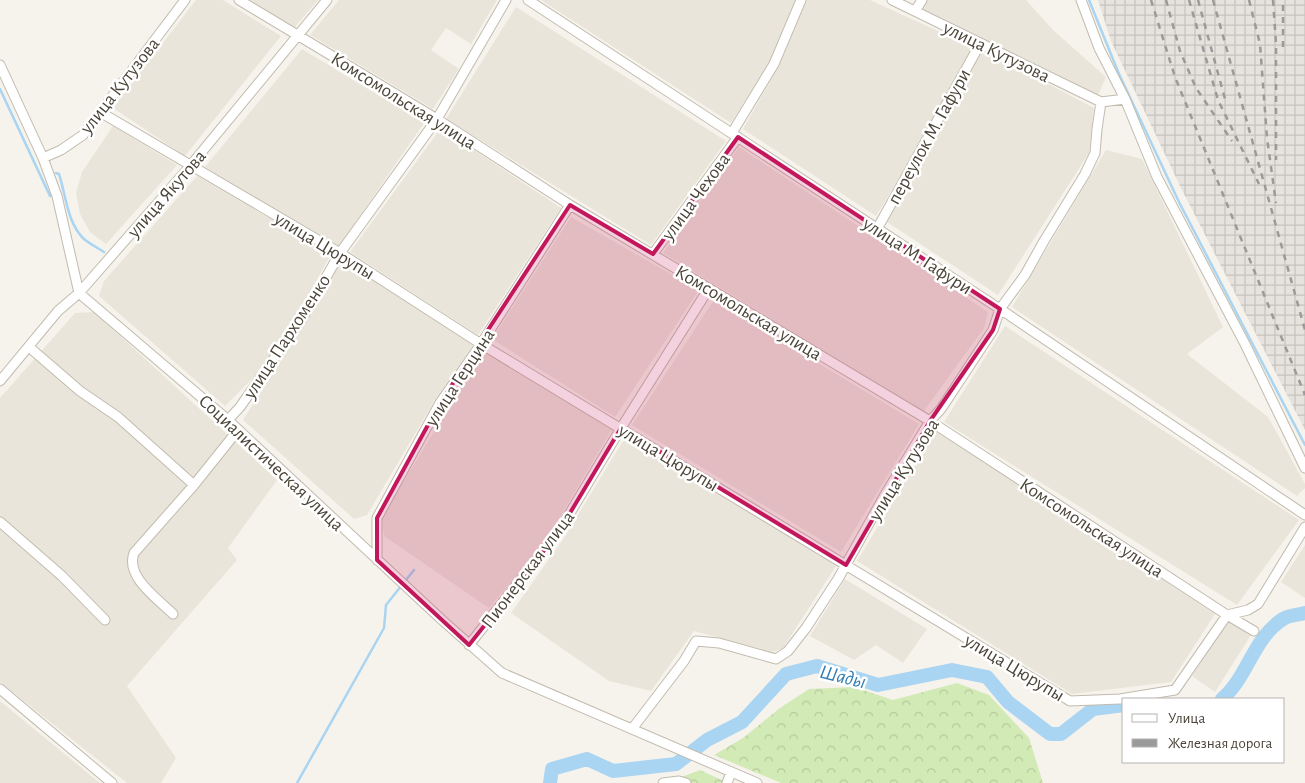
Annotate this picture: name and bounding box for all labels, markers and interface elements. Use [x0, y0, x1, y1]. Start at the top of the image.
street label: улица Кутузова [939, 18, 1053, 86]
street label: улица Кутузова [76, 34, 164, 138]
street label: Комсомольская улица [327, 49, 479, 154]
street label: переулок М. Гафури [884, 66, 974, 208]
street label: улица Якутова [124, 146, 210, 242]
street label: улица Чехова [658, 150, 734, 245]
street label: улица Цюрупы [270, 208, 378, 284]
street label: улица М. Гафури [859, 214, 975, 298]
street label: Комсомольская улица [672, 262, 825, 365]
street label: улица Пархоменко [240, 271, 334, 403]
street label: улица Герцина [421, 326, 499, 431]
street label: Социалистическая улица [195, 391, 347, 535]
street label: улица Кутузова [865, 415, 943, 525]
street label: улица Цюрупы [614, 420, 722, 496]
street label: Комсомольская улица [1016, 475, 1167, 582]
street label: Пионерская улица [478, 507, 579, 632]
street label: улица Цюрупы [960, 630, 1068, 706]
water label: Шады [818, 662, 868, 692]
legend [1122, 698, 1285, 763]
text: Улица [1168, 711, 1205, 726]
text: Железная дорога [1168, 736, 1273, 751]

